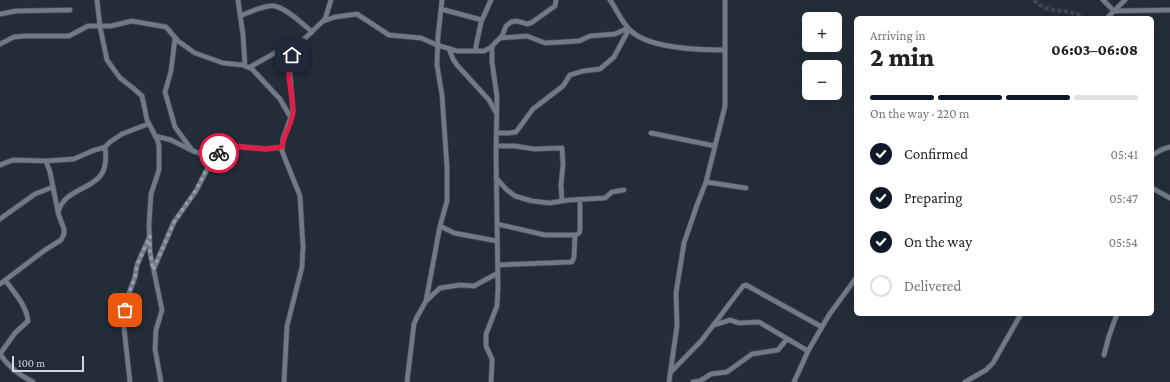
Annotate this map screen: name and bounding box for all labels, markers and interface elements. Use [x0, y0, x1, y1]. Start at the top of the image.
map controls [802, 12, 842, 100]
button: + [802, 12, 842, 52]
text: Arriving in [870, 28, 926, 43]
pin [275, 38, 309, 72]
text: 06:03–06:08 [1051, 42, 1138, 58]
text: 2 min [870, 43, 934, 72]
icon: home [281, 44, 303, 66]
button: − [802, 60, 842, 100]
text: On the way · 220 m [870, 106, 970, 121]
courier [199, 133, 239, 173]
icon: bike [208, 142, 230, 164]
icon: check [870, 143, 892, 165]
text: Confirmed [904, 146, 968, 162]
text: 05:41 [1111, 147, 1138, 162]
icon: check [870, 187, 892, 209]
text: Preparing [904, 190, 963, 206]
text: 05:47 [1109, 191, 1138, 206]
icon: check [870, 231, 892, 253]
text: On the way [904, 234, 972, 250]
text: 05:54 [1109, 235, 1138, 250]
text: Delivered [904, 278, 961, 294]
pin [108, 293, 142, 327]
icon: bag [114, 299, 136, 321]
scale bar [12, 354, 84, 373]
text: 100 m [18, 357, 45, 369]

